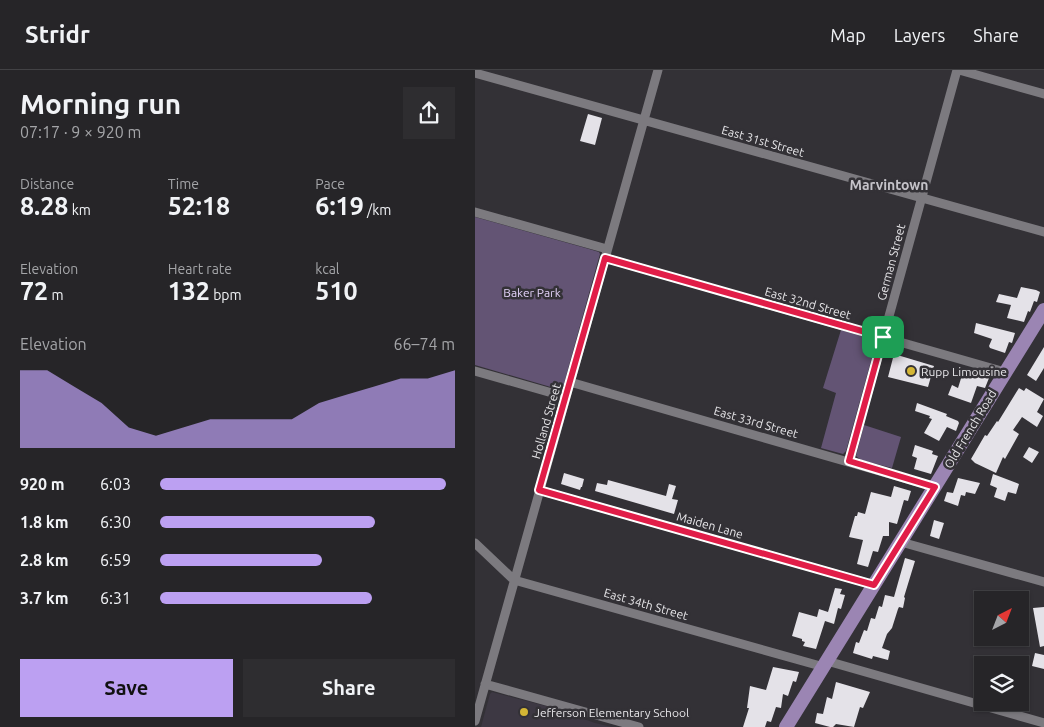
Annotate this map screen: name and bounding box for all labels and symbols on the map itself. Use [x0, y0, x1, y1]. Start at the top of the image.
street label: East 31st Street [720, 123, 806, 159]
district label: Marvintown [849, 177, 929, 193]
street label: German Street [875, 222, 908, 302]
street label: East 32nd Street [763, 284, 853, 322]
park label: Baker Park [503, 286, 561, 299]
pin [862, 316, 904, 358]
marker: Rupp Limousine [905, 365, 917, 377]
place label: Rupp Limousine [921, 365, 1007, 378]
street label: Holland Street [529, 381, 563, 460]
street label: Old French Road [941, 387, 999, 471]
street label: East 33rd Street [712, 404, 800, 440]
street label: Maiden Lane [675, 509, 745, 541]
street label: East 34th Street [602, 586, 690, 622]
north arrow [974, 591, 1029, 646]
marker: Jefferson Elementary School [518, 706, 530, 718]
place label: Jefferson Elementary School [534, 706, 689, 719]

